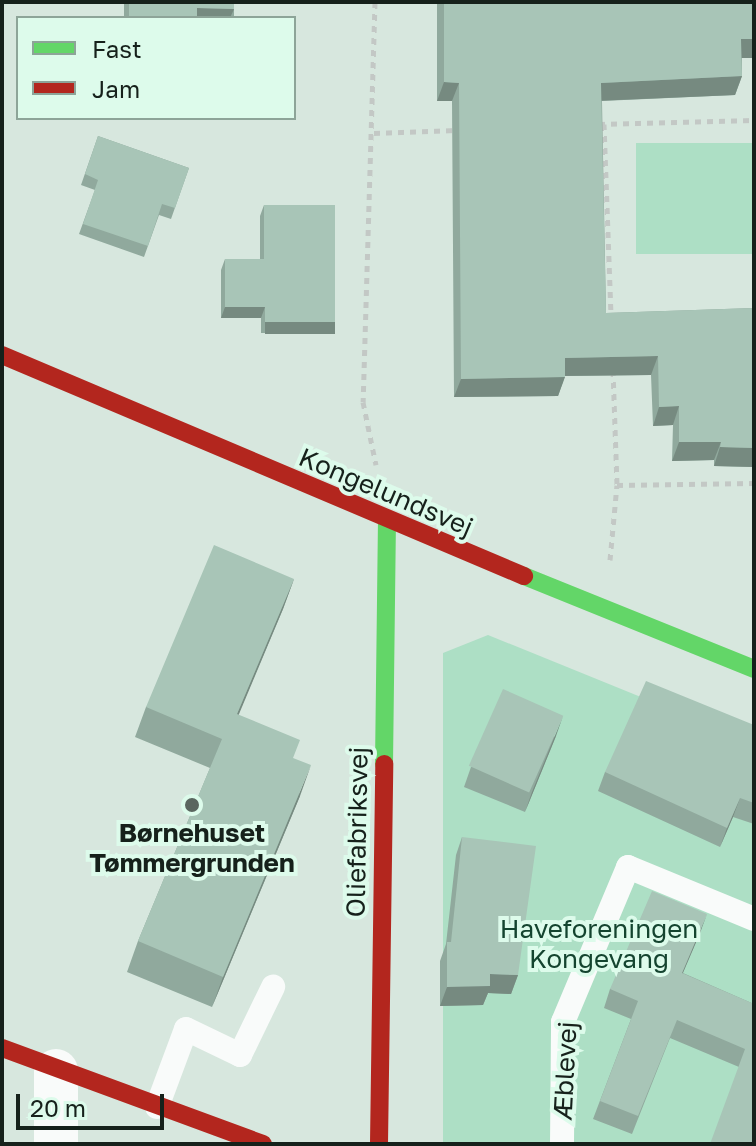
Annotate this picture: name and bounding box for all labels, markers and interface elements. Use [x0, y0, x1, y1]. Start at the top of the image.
legend [16, 16, 296, 120]
text: Fast [92, 34, 142, 63]
text: Jam [92, 74, 140, 103]
street label: Kongelundsvej [294, 441, 478, 543]
street label: Oliefabriksvej [340, 746, 374, 918]
marker: Børnehuset Tømmergrunden [183, 796, 201, 814]
place label: Børnehuset Tømmergrunden [89, 817, 295, 878]
park label: Haveforeningen Kongevang [500, 913, 698, 974]
street label: Æblevej [547, 1021, 583, 1121]
scale bar [20, 1078, 168, 1128]
text: 20 m [30, 1093, 86, 1122]

